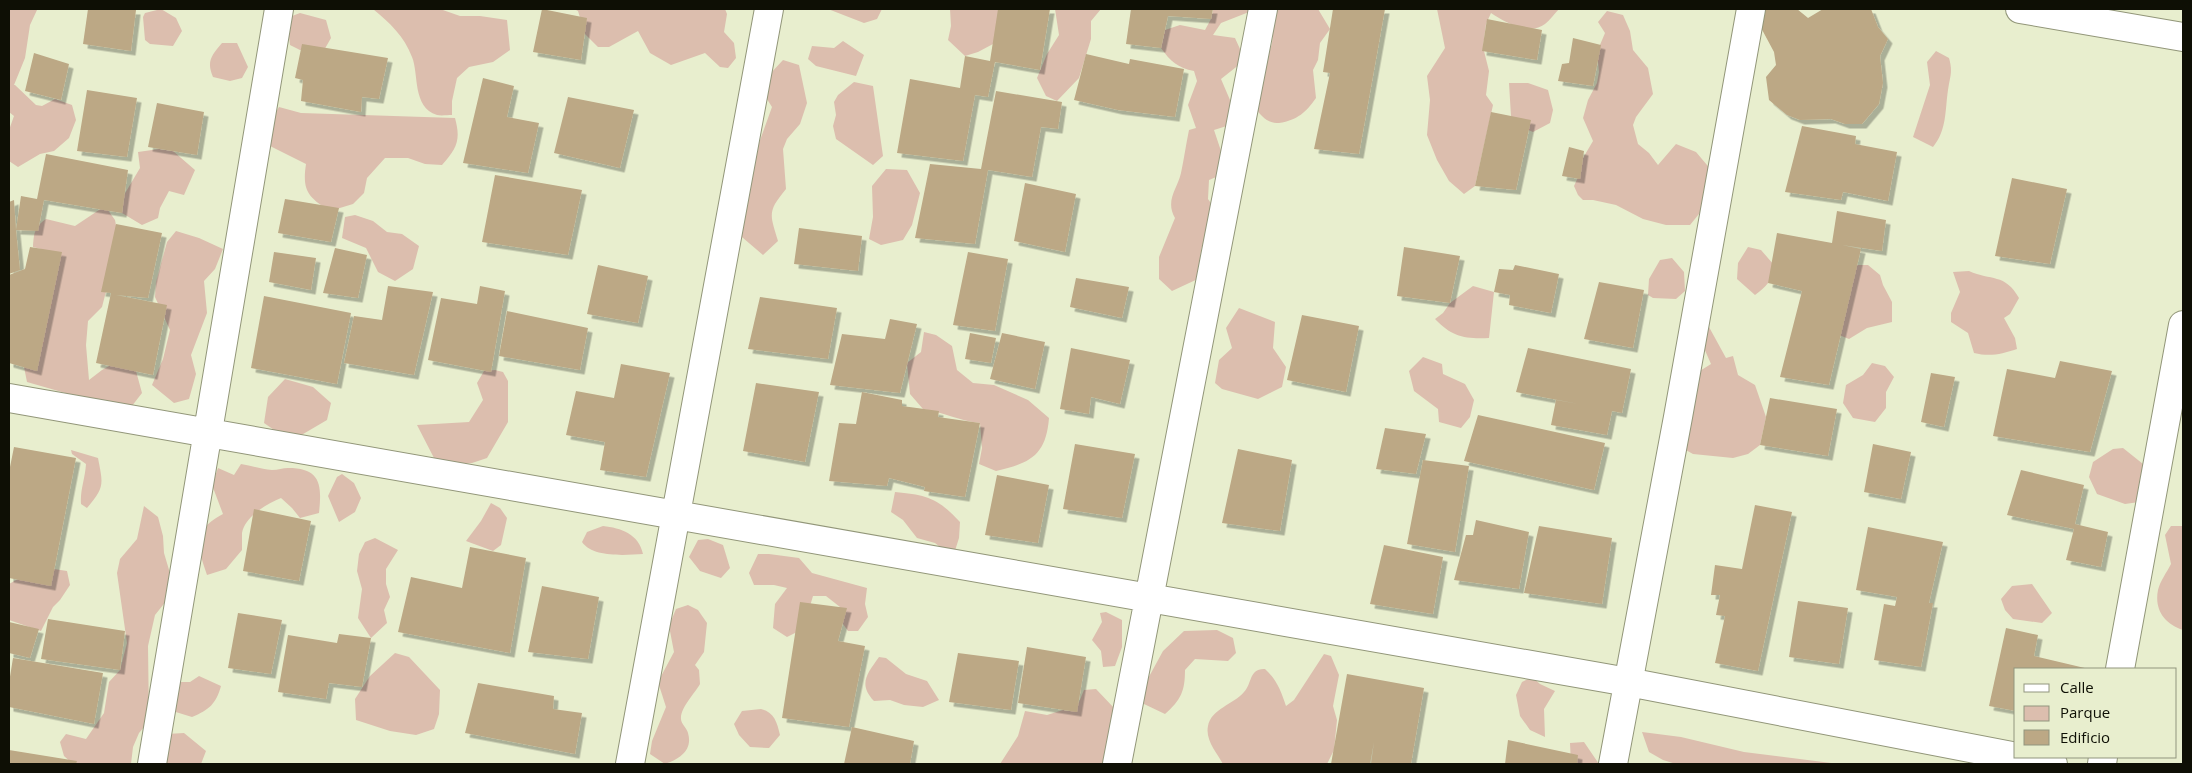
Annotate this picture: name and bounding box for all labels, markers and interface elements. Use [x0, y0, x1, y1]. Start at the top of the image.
legend [2014, 668, 2177, 758]
text: Calle [2060, 677, 2094, 697]
text: Parque [2060, 702, 2110, 722]
text: Edificio [2060, 727, 2110, 747]

